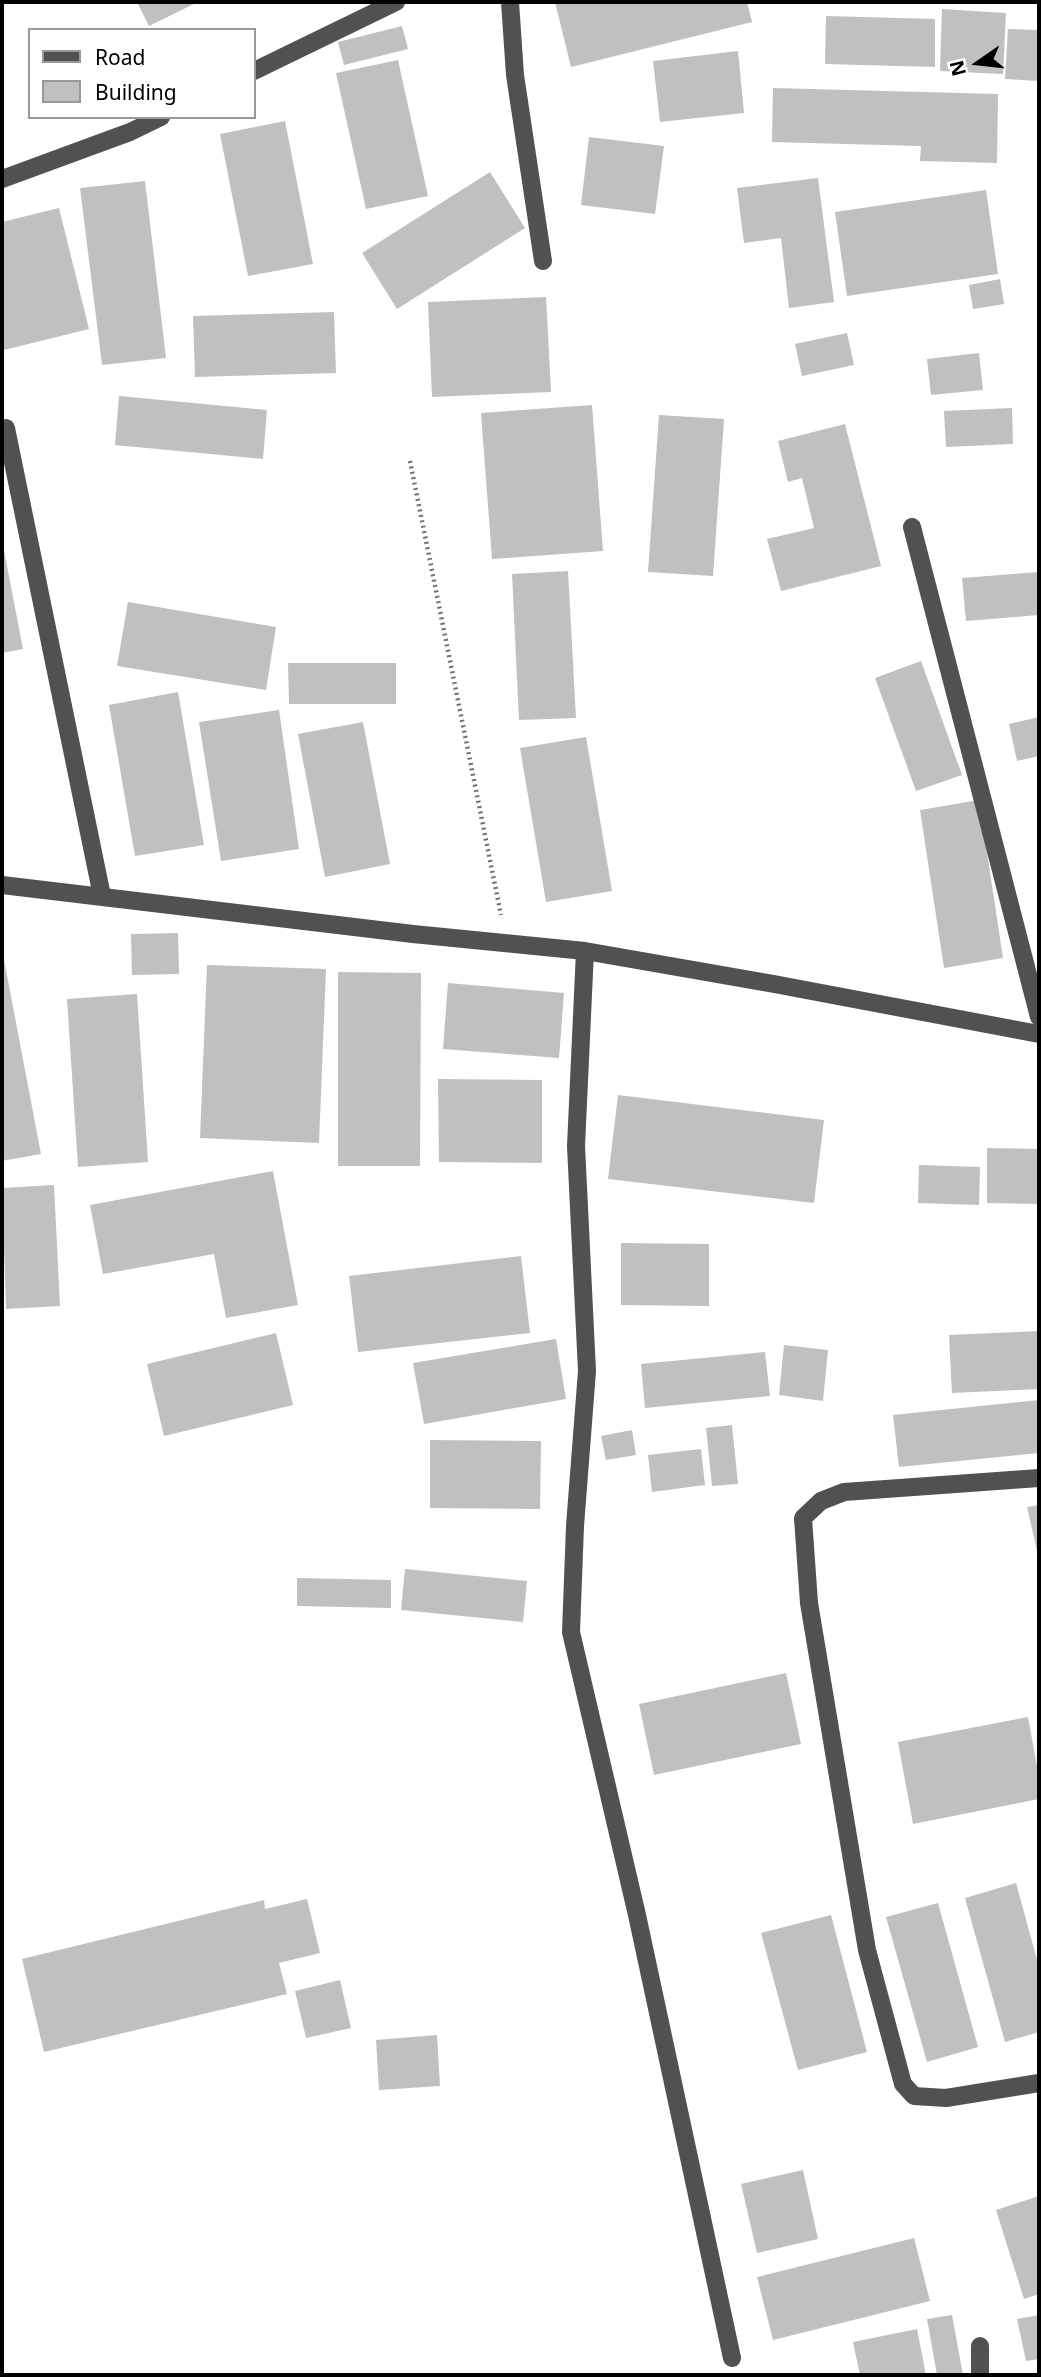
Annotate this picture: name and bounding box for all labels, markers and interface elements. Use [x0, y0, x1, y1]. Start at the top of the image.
legend [28, 28, 256, 119]
north arrow [943, 28, 1013, 98]
text: Road [95, 43, 145, 71]
text: N [943, 57, 972, 79]
text: Building [95, 78, 177, 106]

